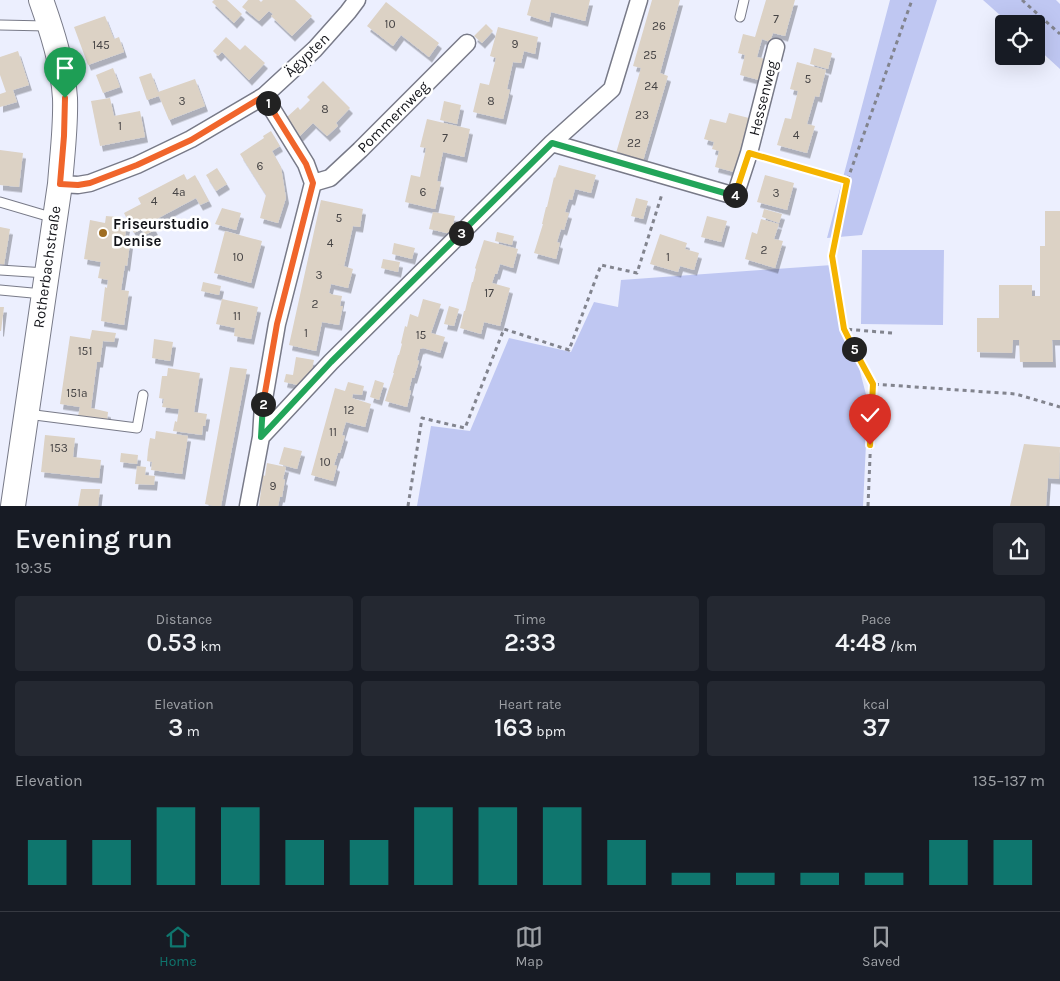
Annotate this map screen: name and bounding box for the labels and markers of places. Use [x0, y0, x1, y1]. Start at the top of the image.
pin [44, 47, 86, 98]
pin: 1 [256, 90, 280, 116]
pin: 4 [722, 182, 748, 208]
place label: Friseurstudio Denise [113, 215, 209, 250]
pin: 3 [448, 220, 474, 246]
marker: Friseurstudio Denise [97, 227, 109, 239]
pin: 5 [842, 336, 866, 362]
pin: 2 [250, 392, 276, 416]
pin [849, 394, 891, 445]

